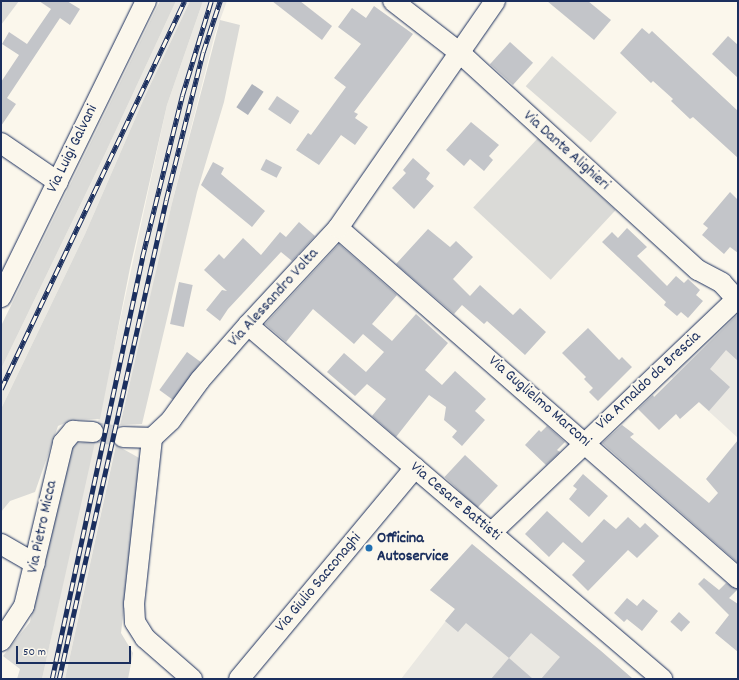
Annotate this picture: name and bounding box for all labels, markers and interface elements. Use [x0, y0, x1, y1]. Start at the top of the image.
street label: Via Luigi Galvani [43, 102, 103, 196]
street label: Via Dante Alighieri [519, 107, 613, 195]
street label: Via Alessandro Volta [225, 245, 323, 351]
street label: Via Arnaldo da Brescia [593, 328, 705, 434]
street label: Via Guglielmo Marconi [484, 352, 594, 452]
street label: Via Cesare Battisti [406, 458, 504, 546]
street label: Via Pietro Micca [24, 479, 62, 575]
street label: Via Giulio Sacconaghi [272, 529, 366, 637]
place label: Officina Autoservice [377, 529, 448, 567]
marker: Officina Autoservice [364, 543, 374, 553]
scale bar [18, 638, 133, 664]
text: 50 m [23, 644, 46, 661]

